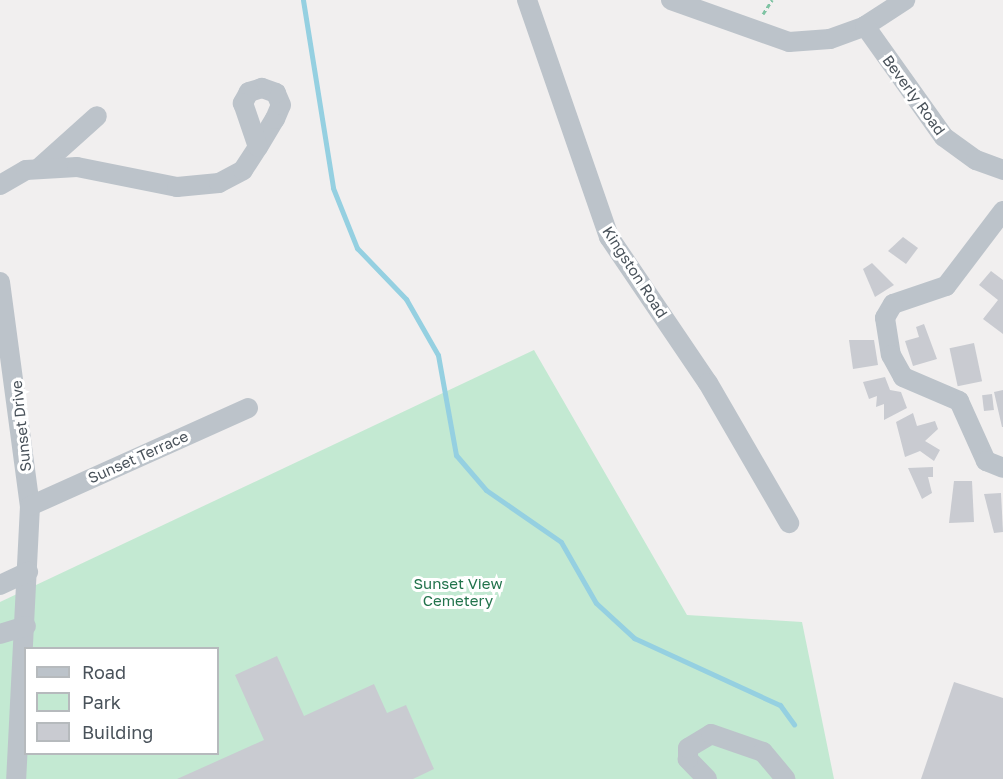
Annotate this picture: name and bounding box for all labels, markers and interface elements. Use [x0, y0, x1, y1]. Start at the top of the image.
street label: Beverly Road [879, 51, 949, 139]
street label: Kingston Road [599, 223, 671, 321]
street label: Sunset Drive [7, 380, 35, 472]
street label: Sunset Terrace [85, 427, 191, 487]
park label: Sunset View Cemetery [413, 574, 503, 609]
legend [24, 647, 219, 755]
text: Road [82, 661, 126, 683]
text: Park [82, 691, 121, 713]
text: Building [82, 721, 153, 743]

